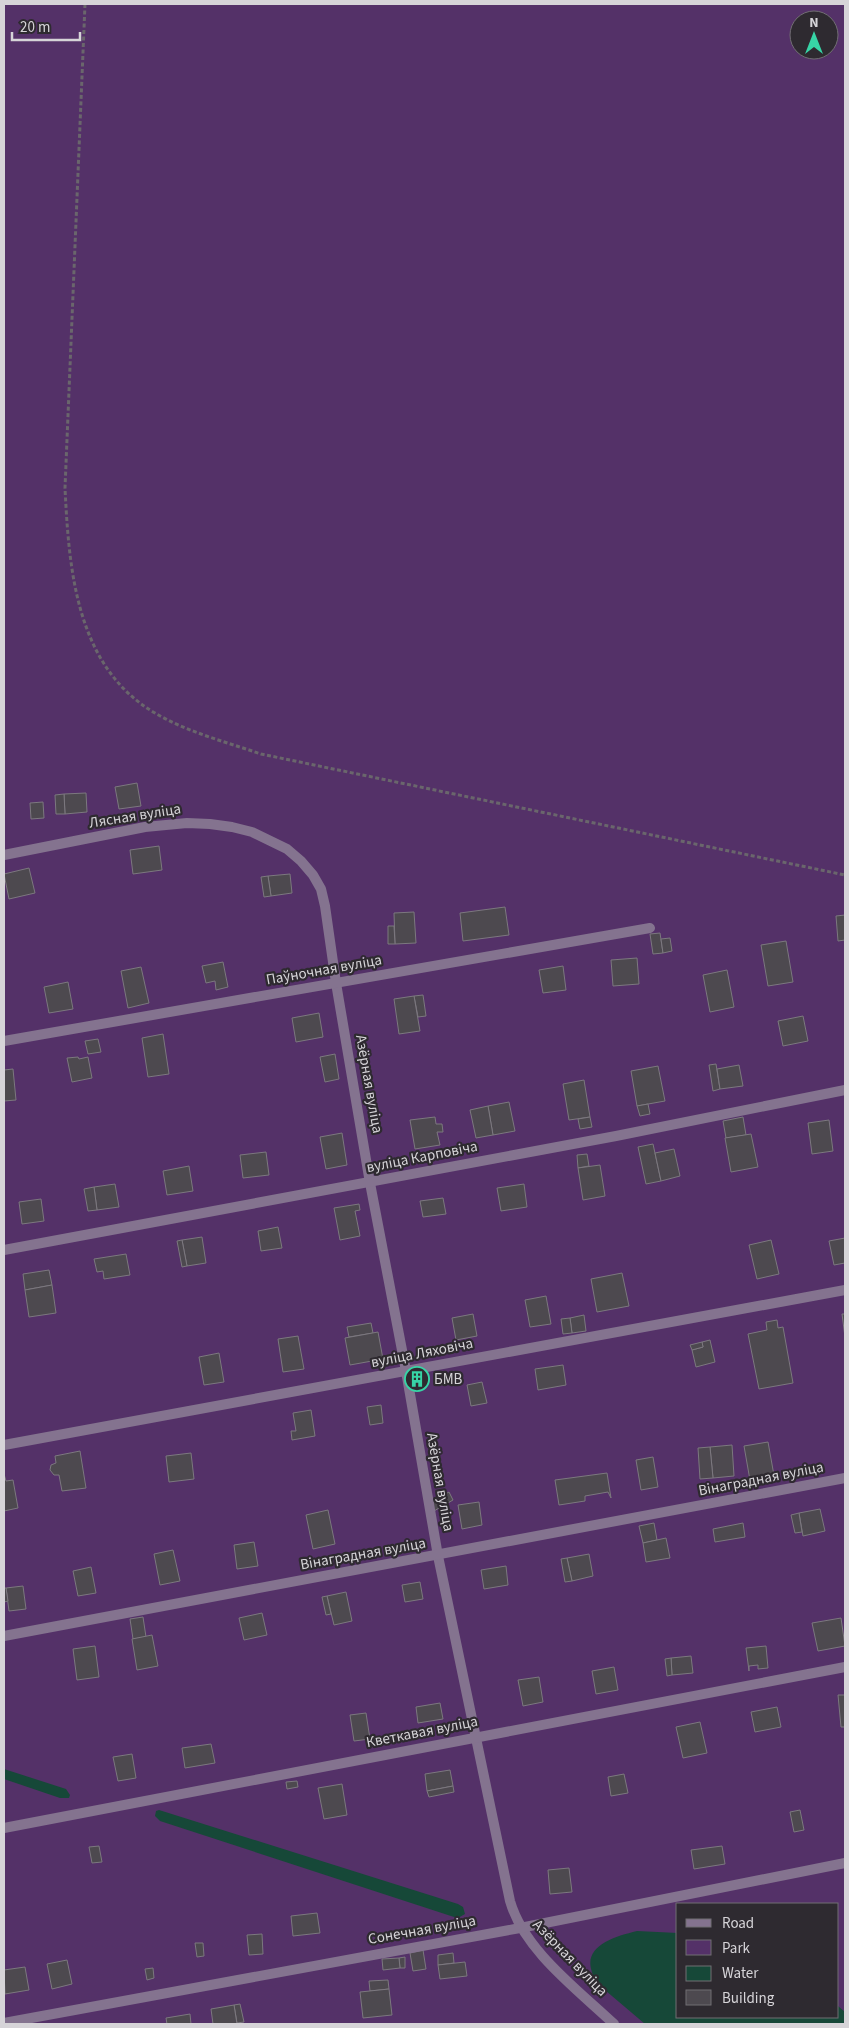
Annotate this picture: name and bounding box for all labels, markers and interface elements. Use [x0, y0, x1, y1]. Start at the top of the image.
scale bar [12, 10, 80, 42]
north arrow [789, 10, 839, 60]
text: N [809, 13, 819, 33]
text: 20 m [20, 17, 50, 38]
street label: Лясная вуліца [88, 798, 182, 834]
street label: Паўночная вуліца [264, 949, 384, 991]
street label: Азёрная вуліца [350, 1033, 388, 1135]
street label: вуліца Карповіча [365, 1136, 479, 1178]
street label: вуліца Ляховіча [369, 1333, 475, 1373]
building icon: БМВ [404, 1366, 430, 1392]
place label: БМВ [434, 1369, 463, 1390]
street label: Азёрная вуліца [421, 1431, 459, 1533]
street label: Вінаградная вуліца [697, 1457, 825, 1501]
street label: Вінаградная вуліца [299, 1533, 427, 1575]
street label: Кветкавая вуліца [364, 1711, 480, 1753]
legend [676, 1903, 839, 2018]
street label: Сонечная вуліца [366, 1910, 478, 1950]
text: Road [722, 1913, 754, 1934]
street label: Азёрная вуліца [528, 1915, 612, 2001]
text: Park [722, 1938, 751, 1959]
text: Water [722, 1963, 759, 1984]
text: Building [722, 1988, 775, 2009]

